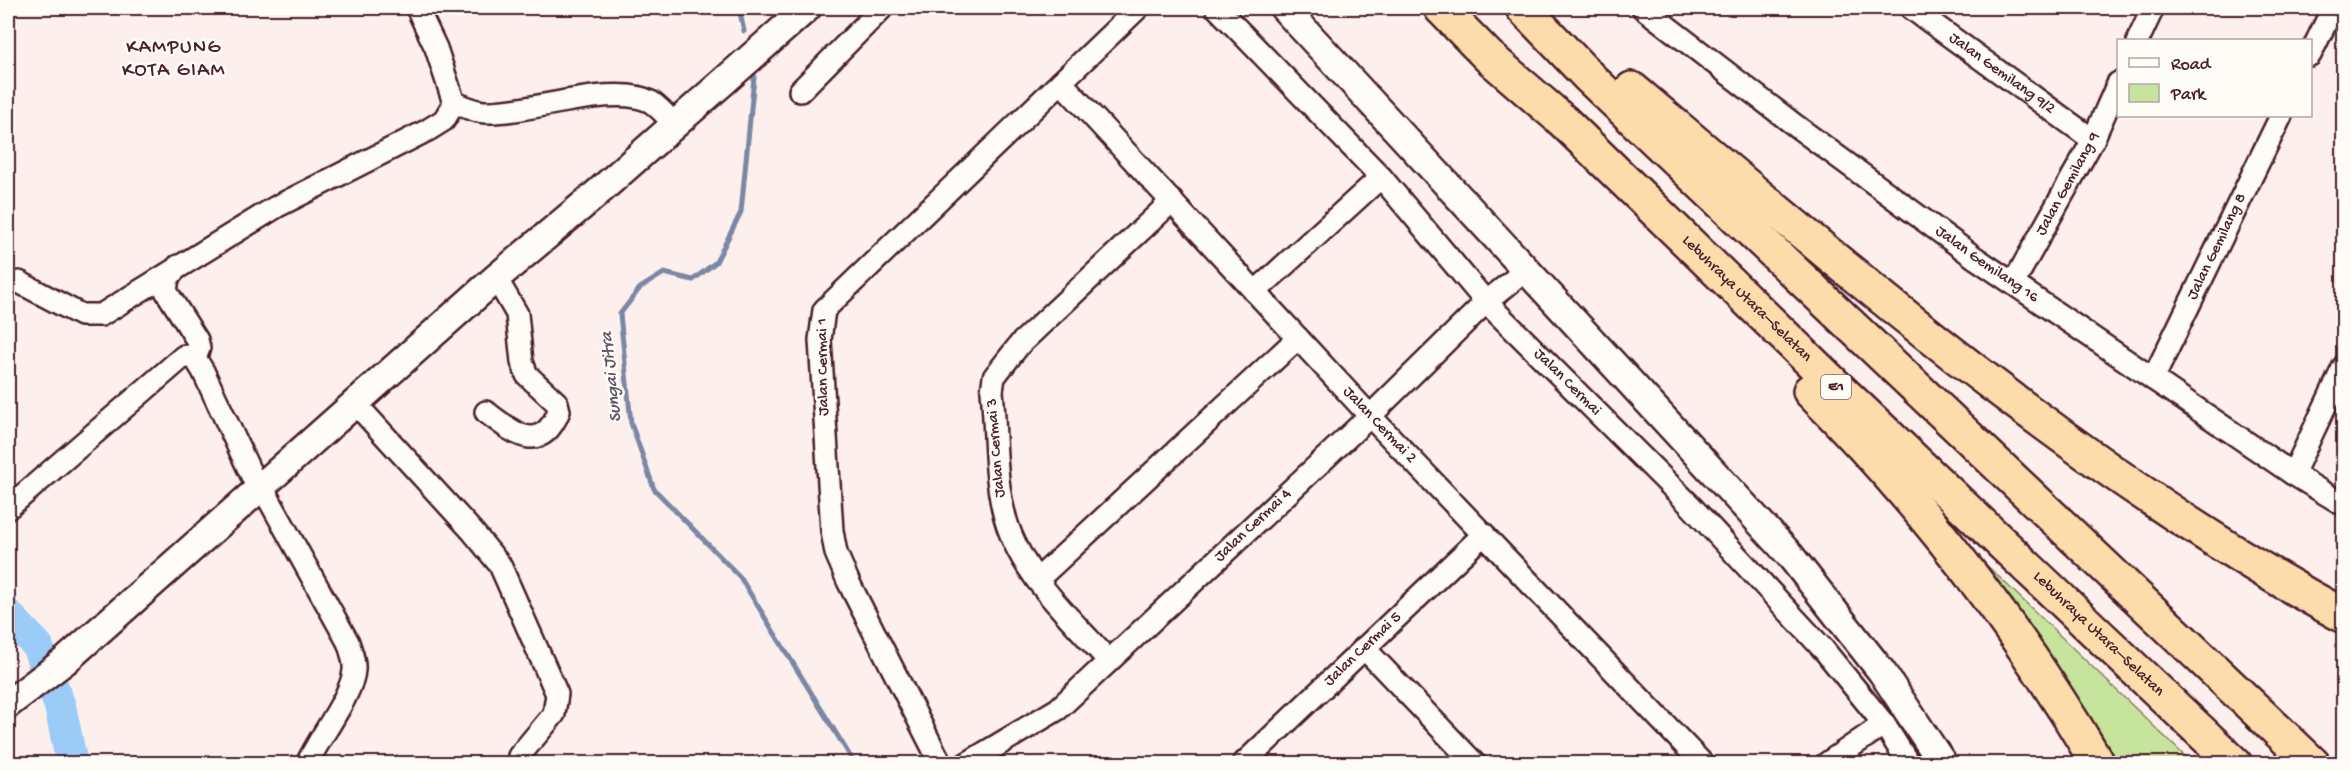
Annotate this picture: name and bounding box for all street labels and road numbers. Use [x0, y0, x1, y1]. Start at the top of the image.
street label: Jalan Gemilang 9/2 [1945, 29, 2059, 119]
street label: Jalan Gemilang 9 [2032, 130, 2105, 239]
street label: Jalan Gemilang 8 [2183, 190, 2251, 303]
street label: Jalan Gemilang 16 [1931, 222, 2043, 308]
street label: Lebuhraya Utara–Selatan [1677, 232, 1816, 367]
street label: Jalan Cermai 1 [814, 318, 834, 416]
street label: Jalan Cermai [1529, 345, 1605, 420]
road number: E1 [1821, 375, 1851, 399]
street label: Jalan Cermai 2 [1338, 383, 1420, 468]
street label: Jalan Cermai 3 [983, 398, 1011, 498]
street label: Jalan Cermai 4 [1211, 485, 1296, 566]
street label: Lebuhraya Utara–Selatan [2028, 568, 2168, 701]
street label: Jalan Cermai 5 [1320, 608, 1406, 691]

